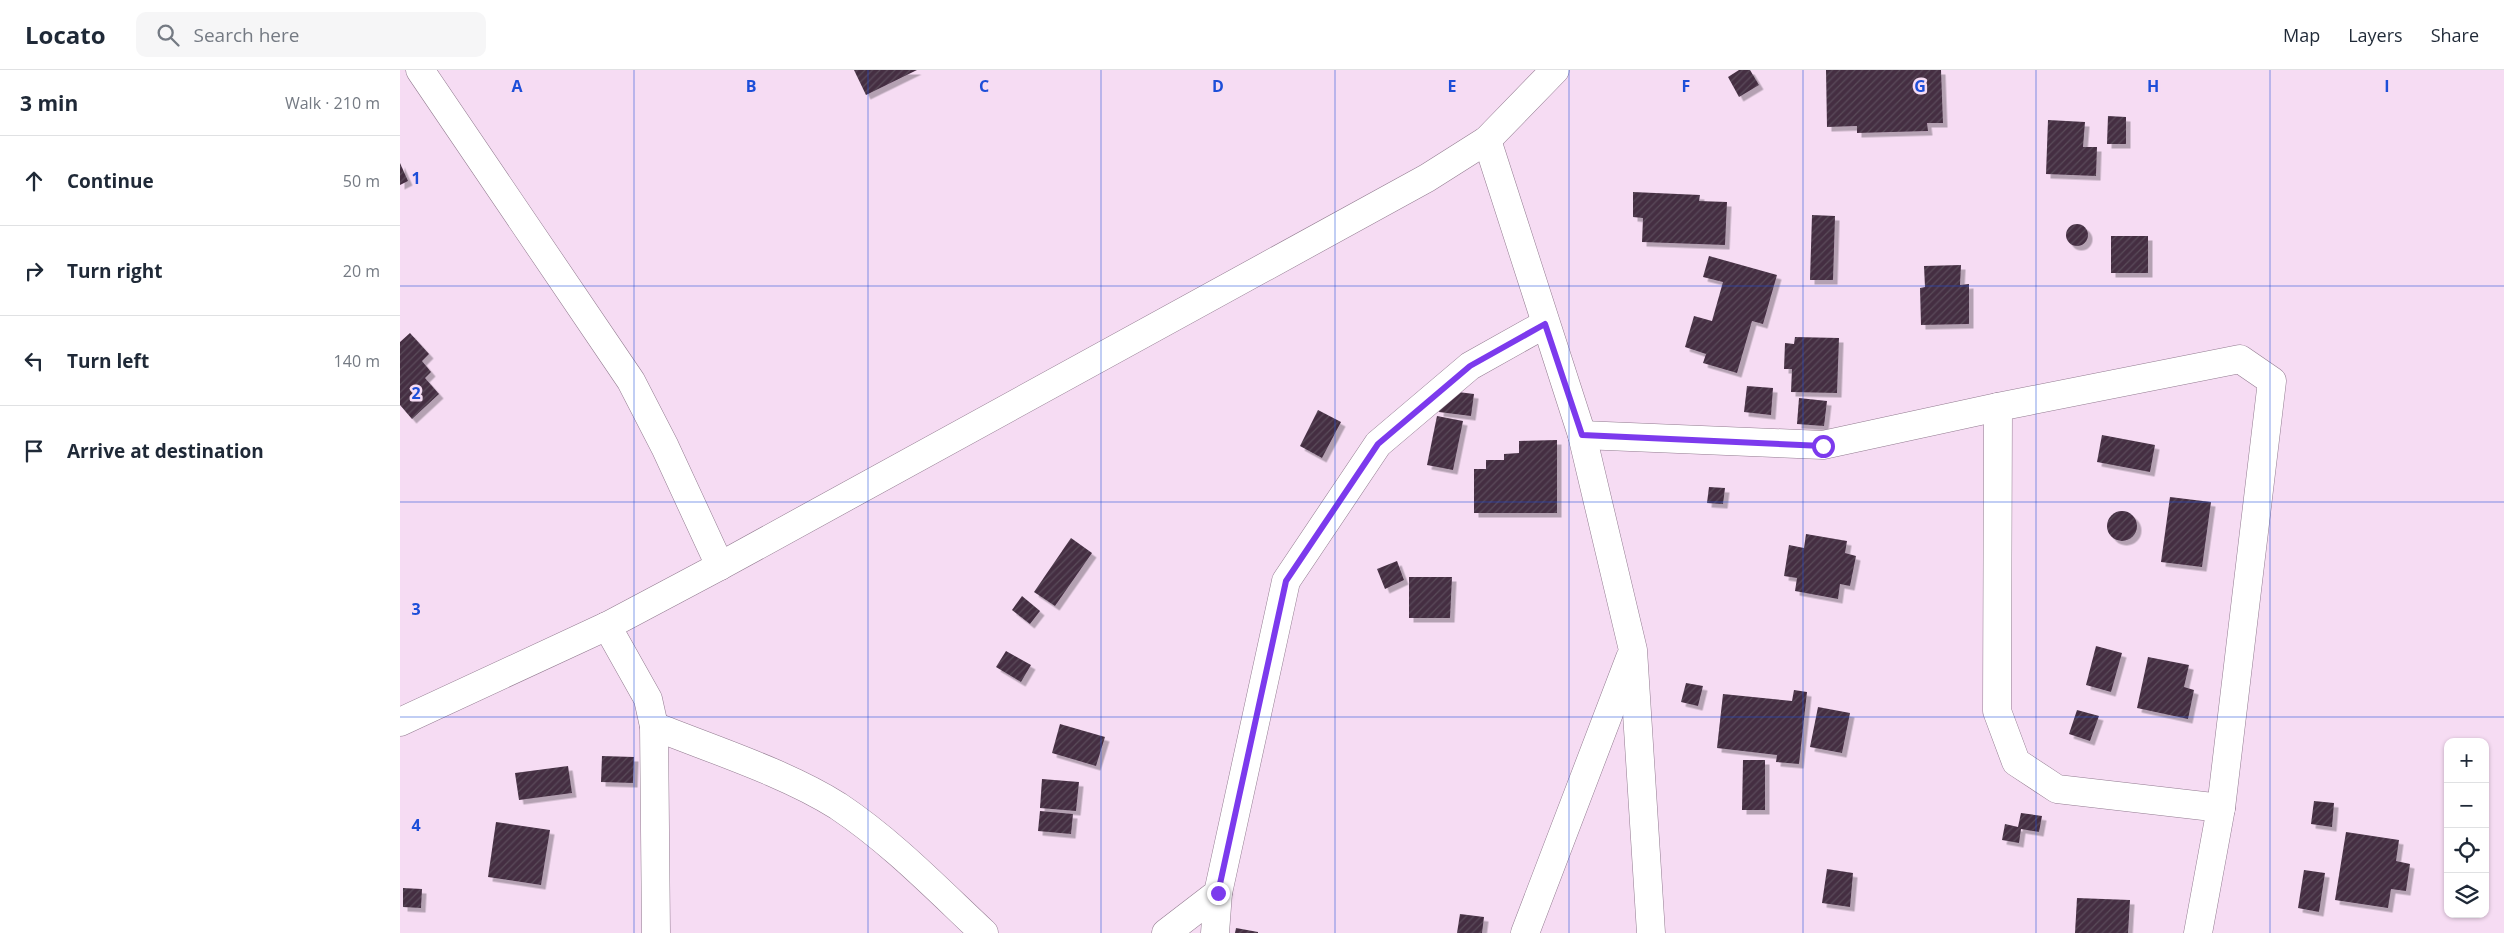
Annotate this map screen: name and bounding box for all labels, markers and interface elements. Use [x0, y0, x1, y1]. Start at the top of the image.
search box [136, 12, 486, 57]
text: Locato [25, 18, 106, 51]
icon: search [154, 21, 182, 49]
text: Search here [194, 22, 299, 48]
text: Map [2283, 23, 2320, 47]
text: Layers [2348, 23, 2403, 47]
text: Share [2431, 23, 2479, 47]
text: A [511, 75, 523, 97]
text: B [746, 75, 756, 97]
text: C [979, 75, 989, 97]
text: D [1212, 75, 1224, 97]
text: E [1448, 75, 1457, 97]
text: F [1682, 75, 1690, 97]
text: G [1914, 75, 1926, 97]
text: H [2147, 75, 2159, 97]
text: I [2384, 75, 2390, 97]
text: 3 min [20, 89, 78, 117]
text: Walk · 210 m [285, 92, 380, 114]
icon: ahead [20, 167, 48, 195]
text: 1 [411, 167, 421, 189]
text: Continue [67, 168, 154, 194]
text: 50 m [343, 170, 380, 192]
icon: right [20, 257, 48, 285]
text: Turn right [67, 258, 162, 284]
text: 20 m [343, 260, 380, 282]
icon: left [20, 347, 48, 375]
text: Turn left [67, 348, 149, 374]
text: 140 m [334, 350, 380, 372]
text: 2 [411, 382, 421, 404]
route start [1812, 435, 1835, 458]
icon: arrive [20, 437, 48, 465]
text: Arrive at destination [67, 438, 264, 464]
text: 3 [411, 598, 421, 620]
map controls [2444, 738, 2489, 918]
button: + [2444, 738, 2489, 783]
button: − [2444, 783, 2489, 828]
text: 4 [411, 814, 421, 836]
button: locate [2444, 828, 2489, 873]
button: layers [2444, 873, 2489, 918]
route end [1207, 882, 1230, 905]

